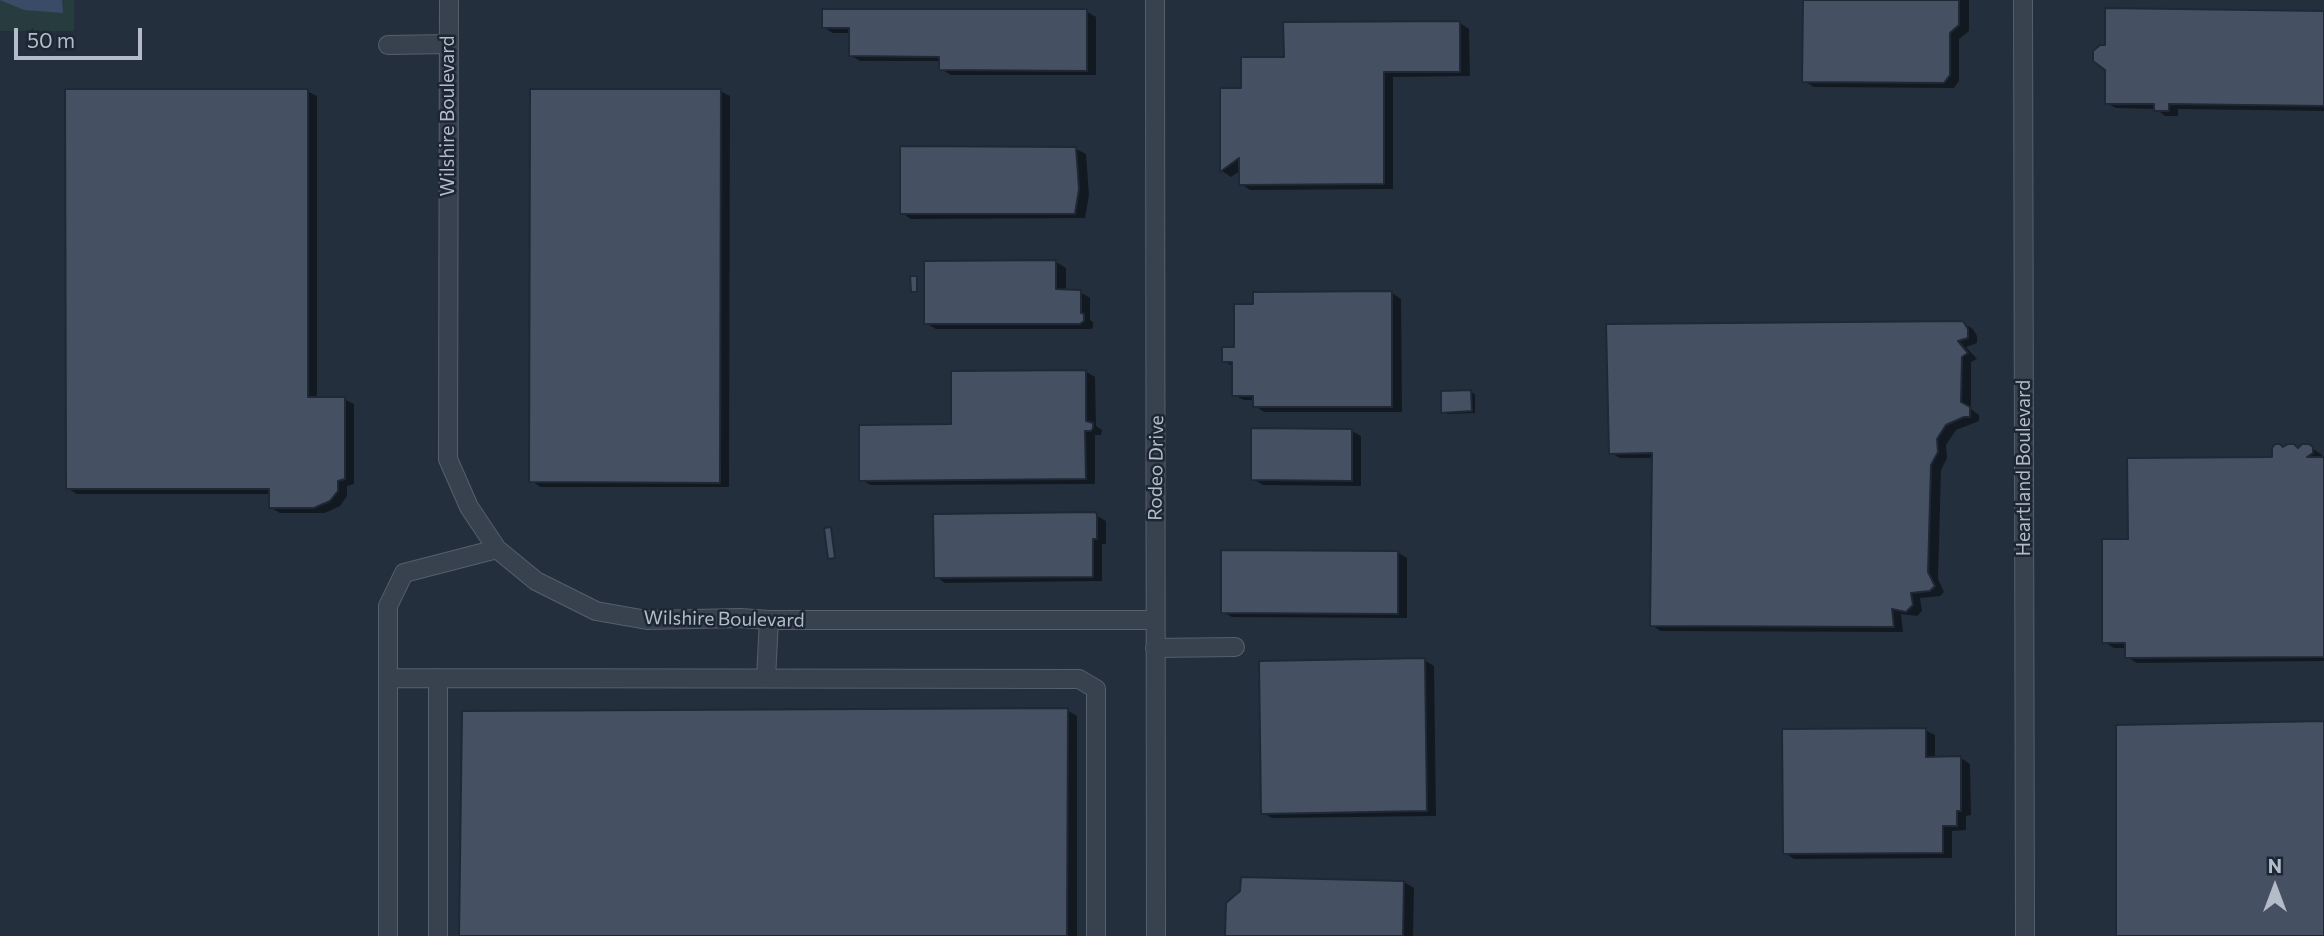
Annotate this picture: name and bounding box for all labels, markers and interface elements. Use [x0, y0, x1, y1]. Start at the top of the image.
scale bar [18, 14, 145, 58]
text: 50 m [27, 27, 75, 52]
street label: Wilshire Boulevard [437, 36, 459, 196]
street label: Heartland Boulevard [2013, 380, 2035, 556]
street label: Rodeo Drive [1144, 415, 1168, 521]
street label: Wilshire Boulevard [643, 606, 805, 632]
north arrow [2240, 852, 2310, 922]
text: N [2268, 854, 2282, 877]

